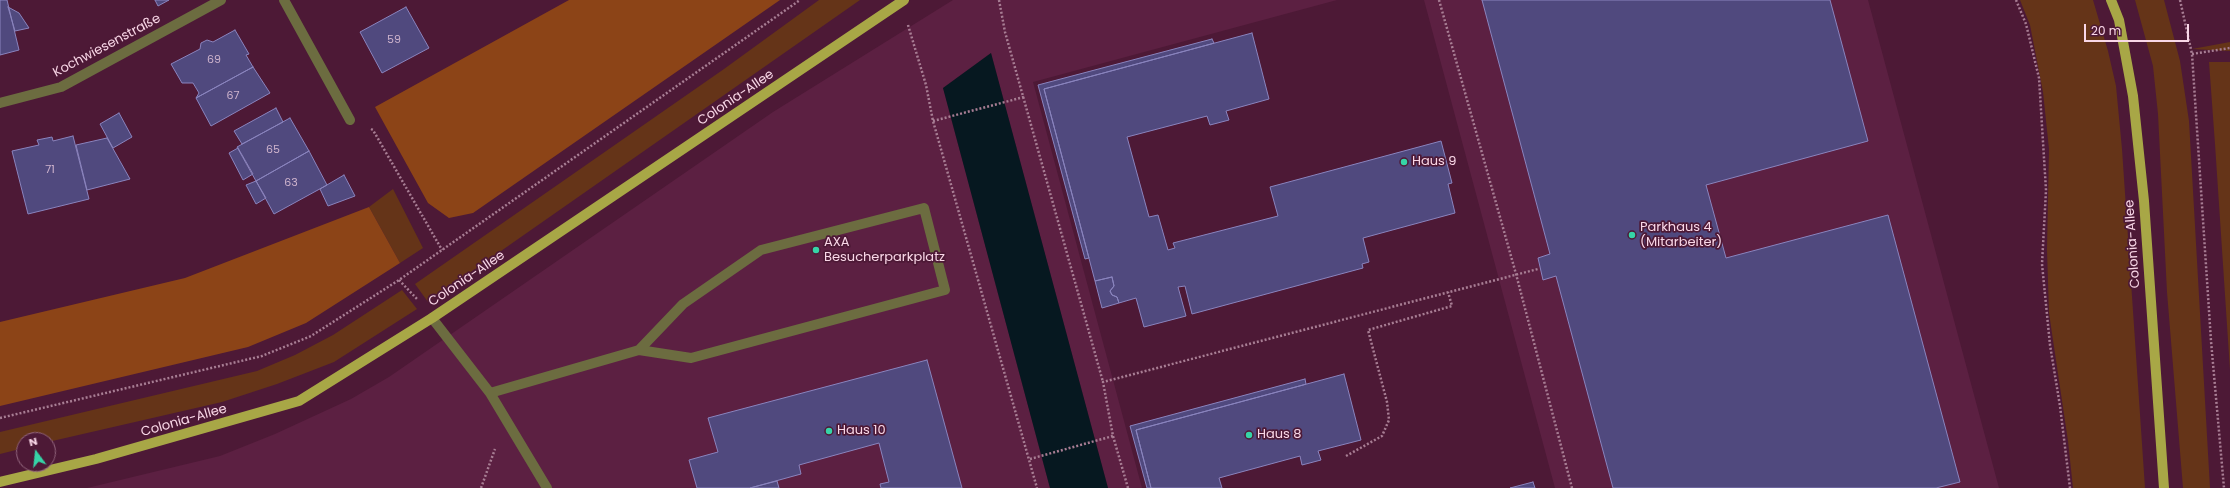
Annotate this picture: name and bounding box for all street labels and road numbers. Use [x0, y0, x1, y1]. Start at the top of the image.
street label: Kochwiesenstraße [51, 11, 163, 81]
street label: Colonia-Allee [695, 67, 777, 129]
street label: Colonia-Allee [2122, 199, 2144, 289]
street label: Colonia-Allee [426, 248, 508, 310]
street label: Colonia-Allee [139, 401, 229, 441]

